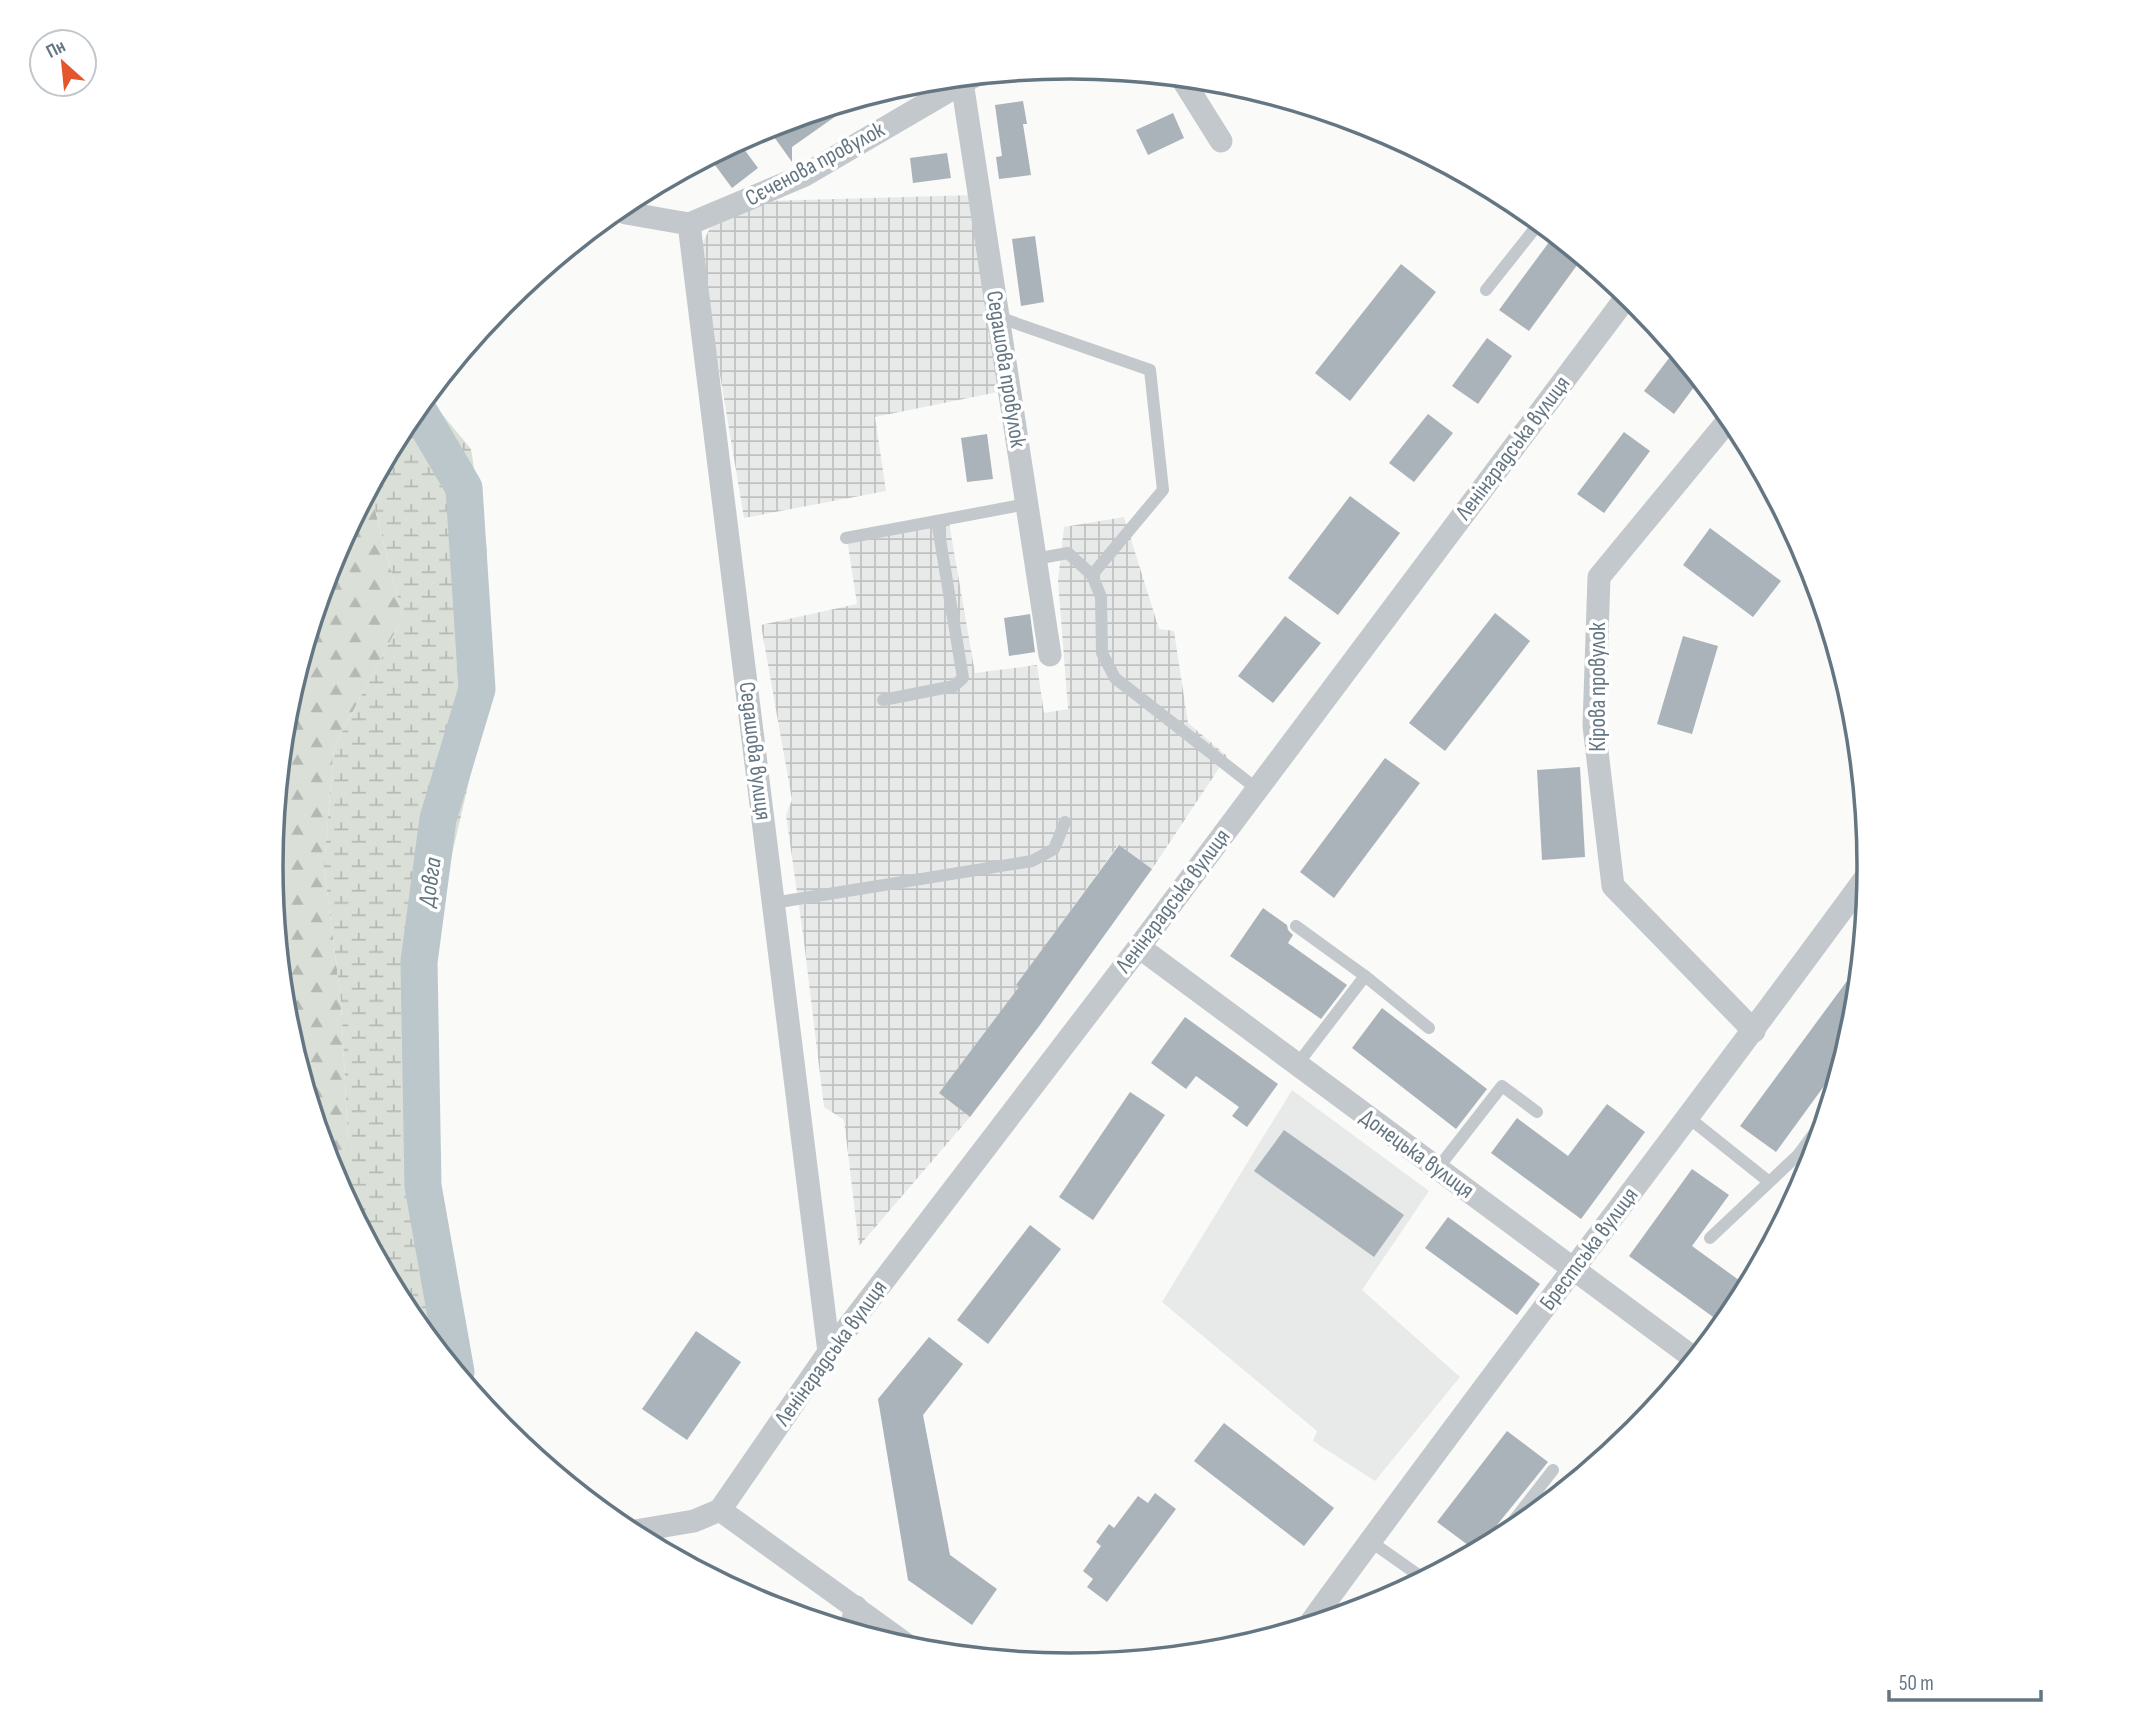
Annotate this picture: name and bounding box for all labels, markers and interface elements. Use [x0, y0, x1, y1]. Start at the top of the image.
north arrow [28, 28, 98, 98]
text: Пн [43, 35, 69, 64]
street label: Сєченова провулок [741, 115, 890, 212]
street label: Седашова провулок [980, 289, 1032, 450]
street label: Ленінградська вулиця [1449, 370, 1576, 526]
street label: Кірова провулок [1584, 622, 1612, 752]
street label: Седашова вулиця [733, 680, 777, 822]
street label: Ленінградська вулиця [1109, 823, 1236, 979]
water label: Довга [412, 855, 448, 910]
street label: Донецька вулиця [1355, 1103, 1479, 1205]
street label: Брестська вулиця [1534, 1182, 1644, 1316]
street label: Ленінградська вулиця [768, 1275, 893, 1432]
scale bar [1889, 1658, 2041, 1702]
text: 50 m [1899, 1671, 1934, 1696]

